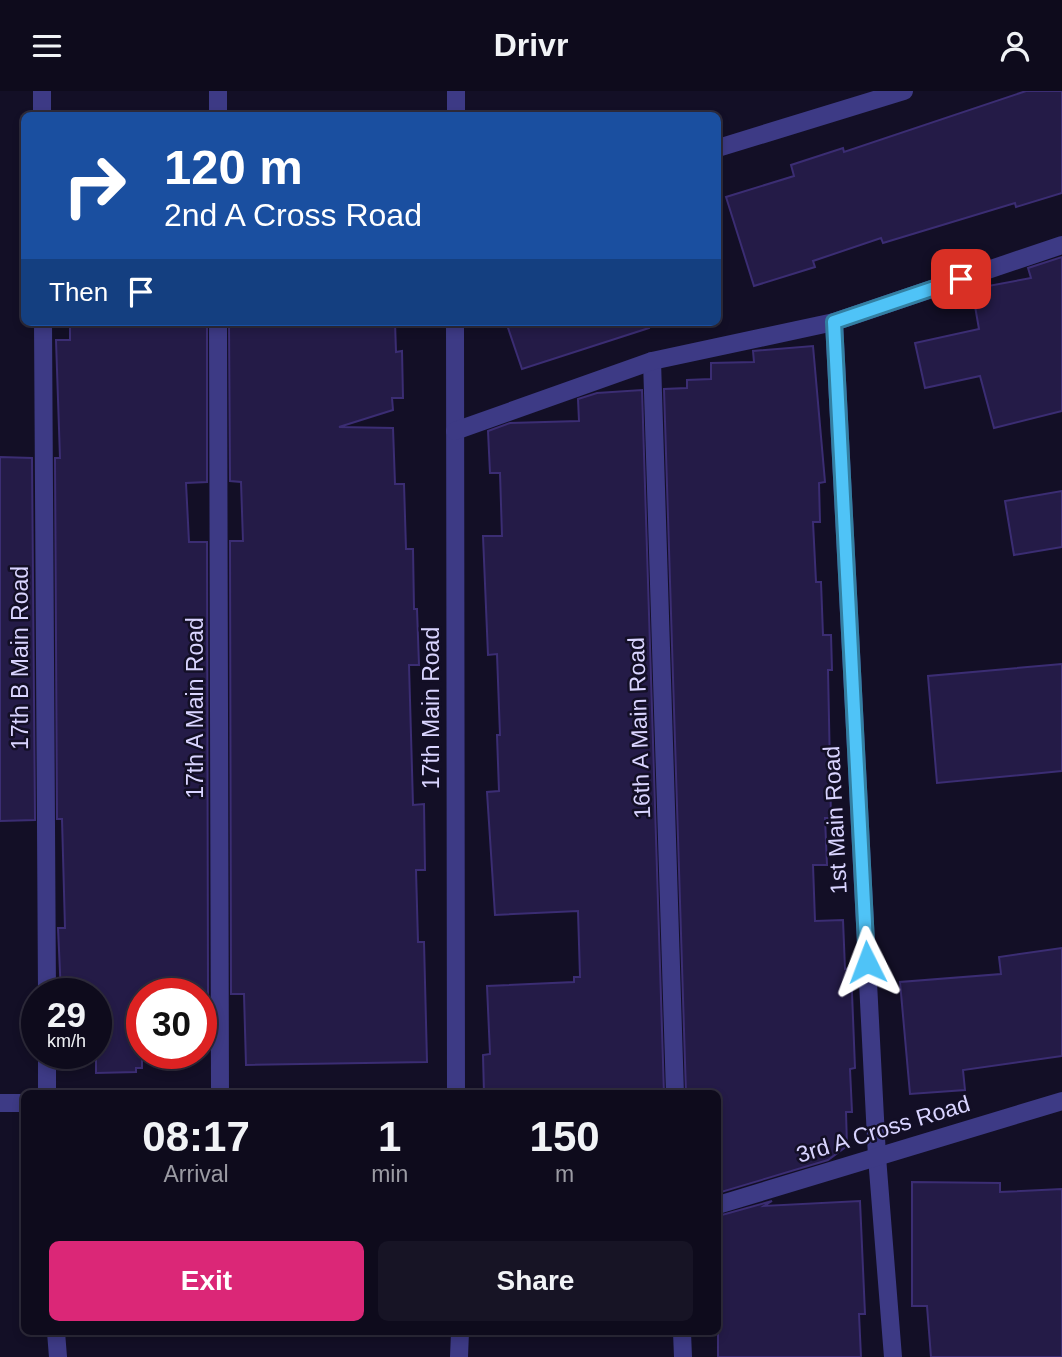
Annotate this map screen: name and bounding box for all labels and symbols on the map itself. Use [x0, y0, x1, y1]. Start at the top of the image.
pin [931, 249, 991, 309]
street label: 17th B Main Road [7, 566, 33, 750]
street label: 17th A Main Road [182, 617, 208, 799]
street label: 17th Main Road [418, 627, 444, 789]
street label: 16th A Main Road [623, 637, 655, 819]
street label: 1st Main Road [818, 745, 852, 895]
position arrow [830, 925, 904, 999]
speed limit sign: 30 [126, 978, 217, 1069]
street label: 3rd A Cross Road [793, 1090, 973, 1168]

